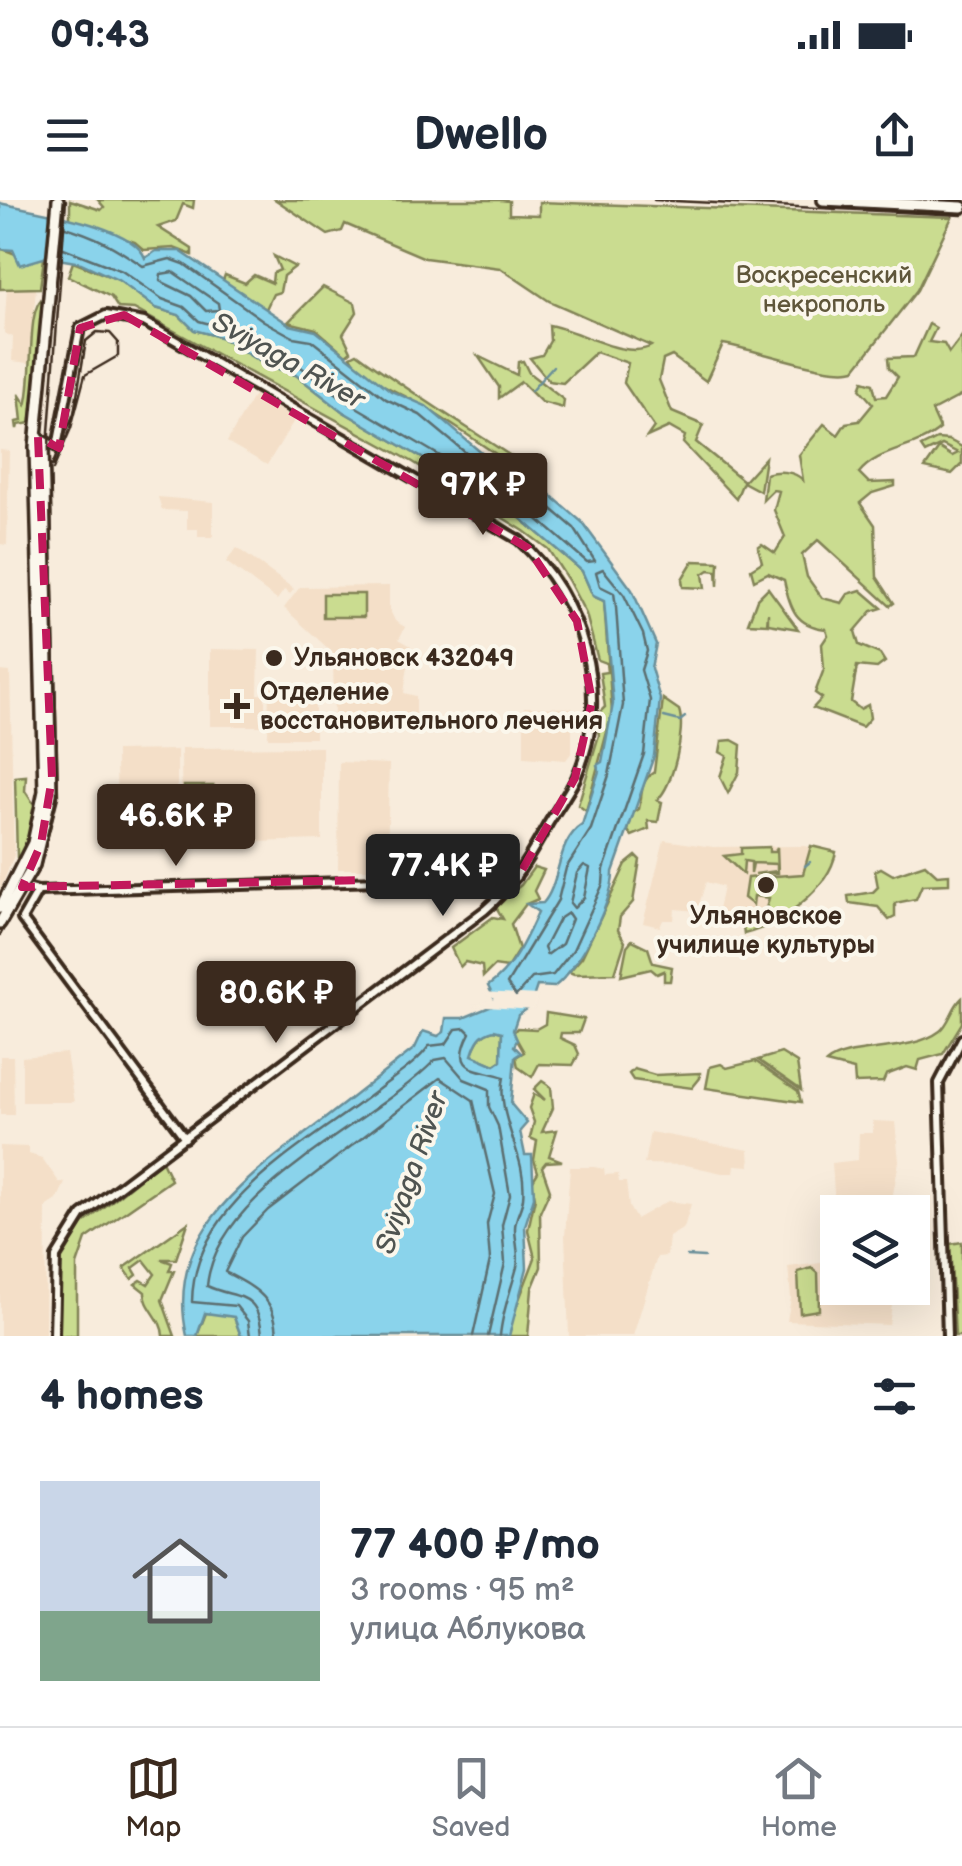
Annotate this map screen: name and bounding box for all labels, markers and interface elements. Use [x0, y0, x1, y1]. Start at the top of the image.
text: 09:43 [50, 13, 150, 58]
icon: menu [40, 108, 95, 163]
text: Dwello [414, 108, 548, 163]
icon: share [867, 108, 922, 163]
park label: Воскресенский некрополь [736, 260, 912, 320]
water label: Sviyaga River [206, 306, 372, 417]
pin: 97K ₽ [413, 453, 553, 538]
text: 97K ₽ [440, 466, 526, 505]
place label: Ульяновск 432049 [294, 643, 514, 674]
marker: Ульяновск 432049 [263, 647, 285, 669]
place label: Отделение восстановительного лечения [260, 677, 603, 737]
marker: Отделение восстановительного лечения [224, 693, 250, 719]
pin: 46.6K ₽ [84, 784, 268, 869]
text: 46.6K ₽ [119, 797, 233, 836]
pin: 77.4K ₽ [351, 834, 535, 919]
text: 77.4K ₽ [388, 847, 498, 886]
marker: Ульяновское училище культуры [755, 874, 777, 896]
place label: Ульяновское училище культуры [657, 901, 875, 961]
pin: 80.6K ₽ [184, 961, 368, 1046]
text: 80.6K ₽ [219, 974, 333, 1013]
water label: Sviyaga River [369, 1086, 456, 1258]
map controls [820, 1195, 930, 1305]
button: layers [820, 1195, 930, 1305]
icon: filters [867, 1369, 922, 1424]
text: 4 homes [40, 1371, 204, 1422]
text: 77 400 ₽/mo [350, 1520, 600, 1571]
icon: home [120, 1521, 240, 1641]
text: 3 rooms · 95 m² [350, 1571, 575, 1610]
text: улица Аблукова [350, 1610, 586, 1649]
tab: Map [125, 1751, 181, 1844]
tab: Saved [432, 1751, 510, 1844]
tab: Home [761, 1751, 837, 1844]

